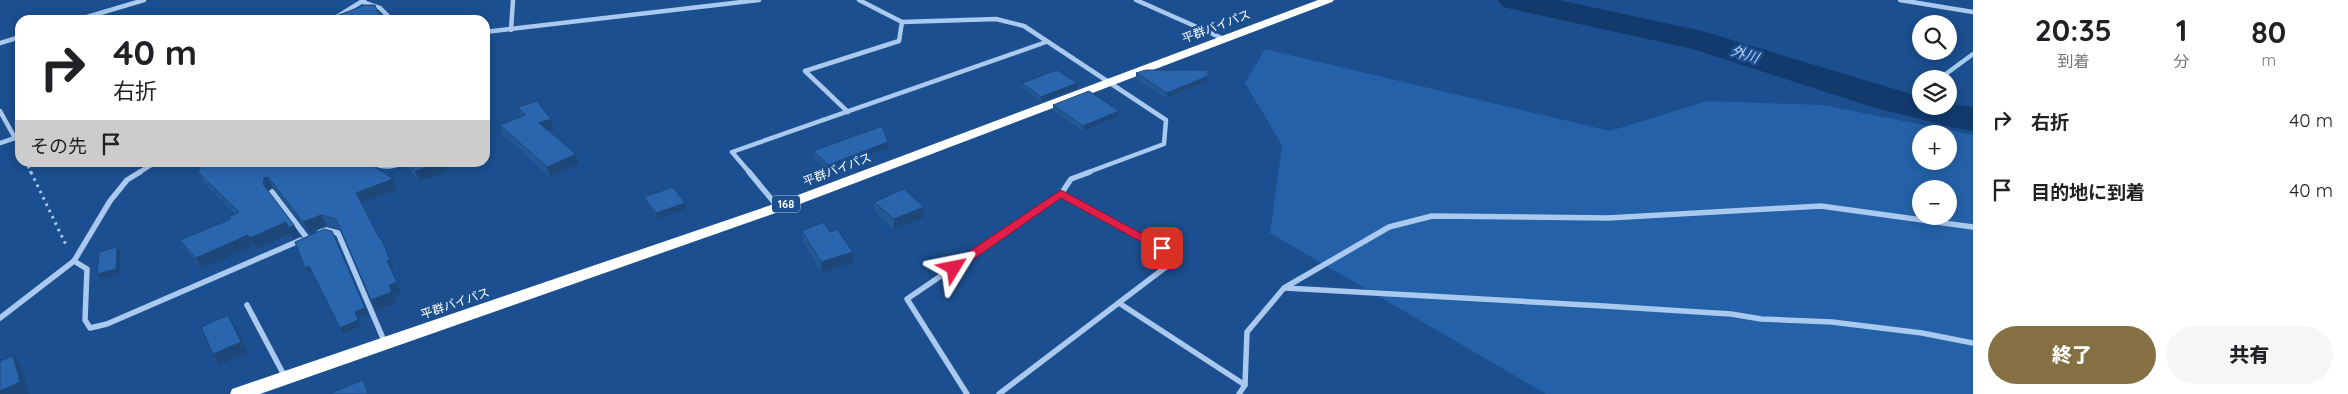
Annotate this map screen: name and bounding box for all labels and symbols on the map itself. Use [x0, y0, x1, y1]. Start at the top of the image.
street label: 平群バイパス [1180, 6, 1252, 46]
water label: 外川 [1729, 41, 1763, 68]
street label: 平群バイパス [801, 149, 873, 189]
road number: 168 [772, 195, 800, 212]
pin [1141, 227, 1183, 269]
position arrow [927, 241, 979, 293]
street label: 平群バイパス [419, 284, 491, 322]

